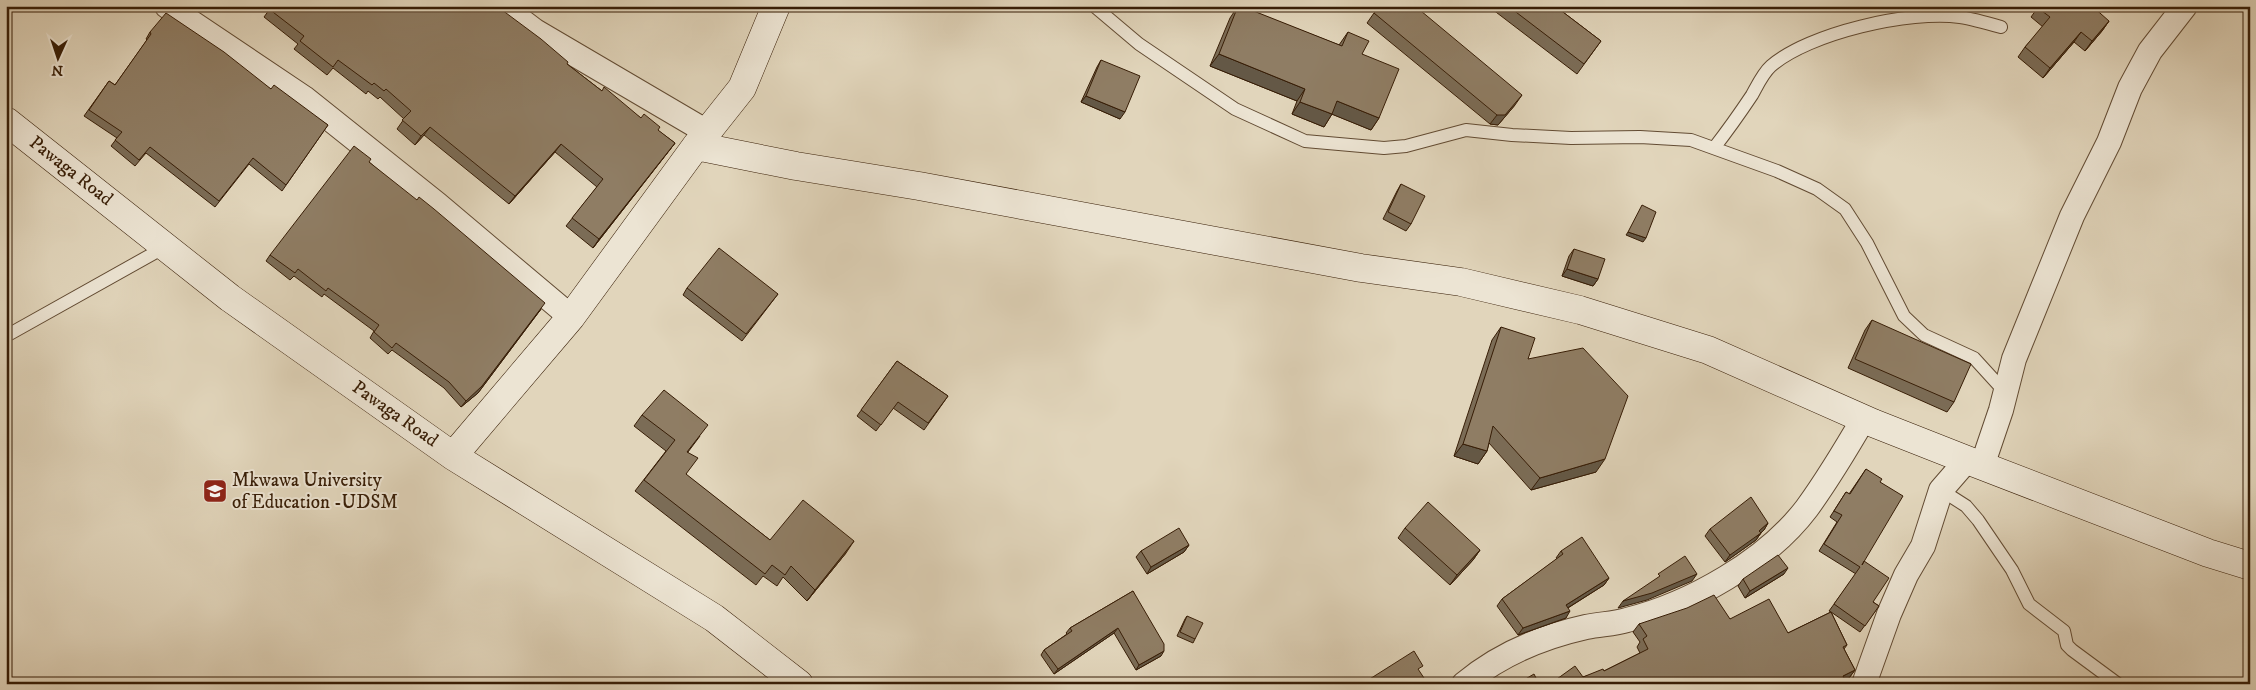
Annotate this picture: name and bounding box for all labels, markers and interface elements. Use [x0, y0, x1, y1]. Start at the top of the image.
north arrow [32, 32, 82, 82]
text: N [51, 61, 64, 79]
street label: Pawaga Road [25, 131, 118, 211]
street label: Pawaga Road [347, 376, 443, 452]
place label: Mkwawa University of Education -UDSM [232, 469, 398, 514]
school or university icon: Mkwawa University of Education -UDSM [202, 478, 228, 504]

